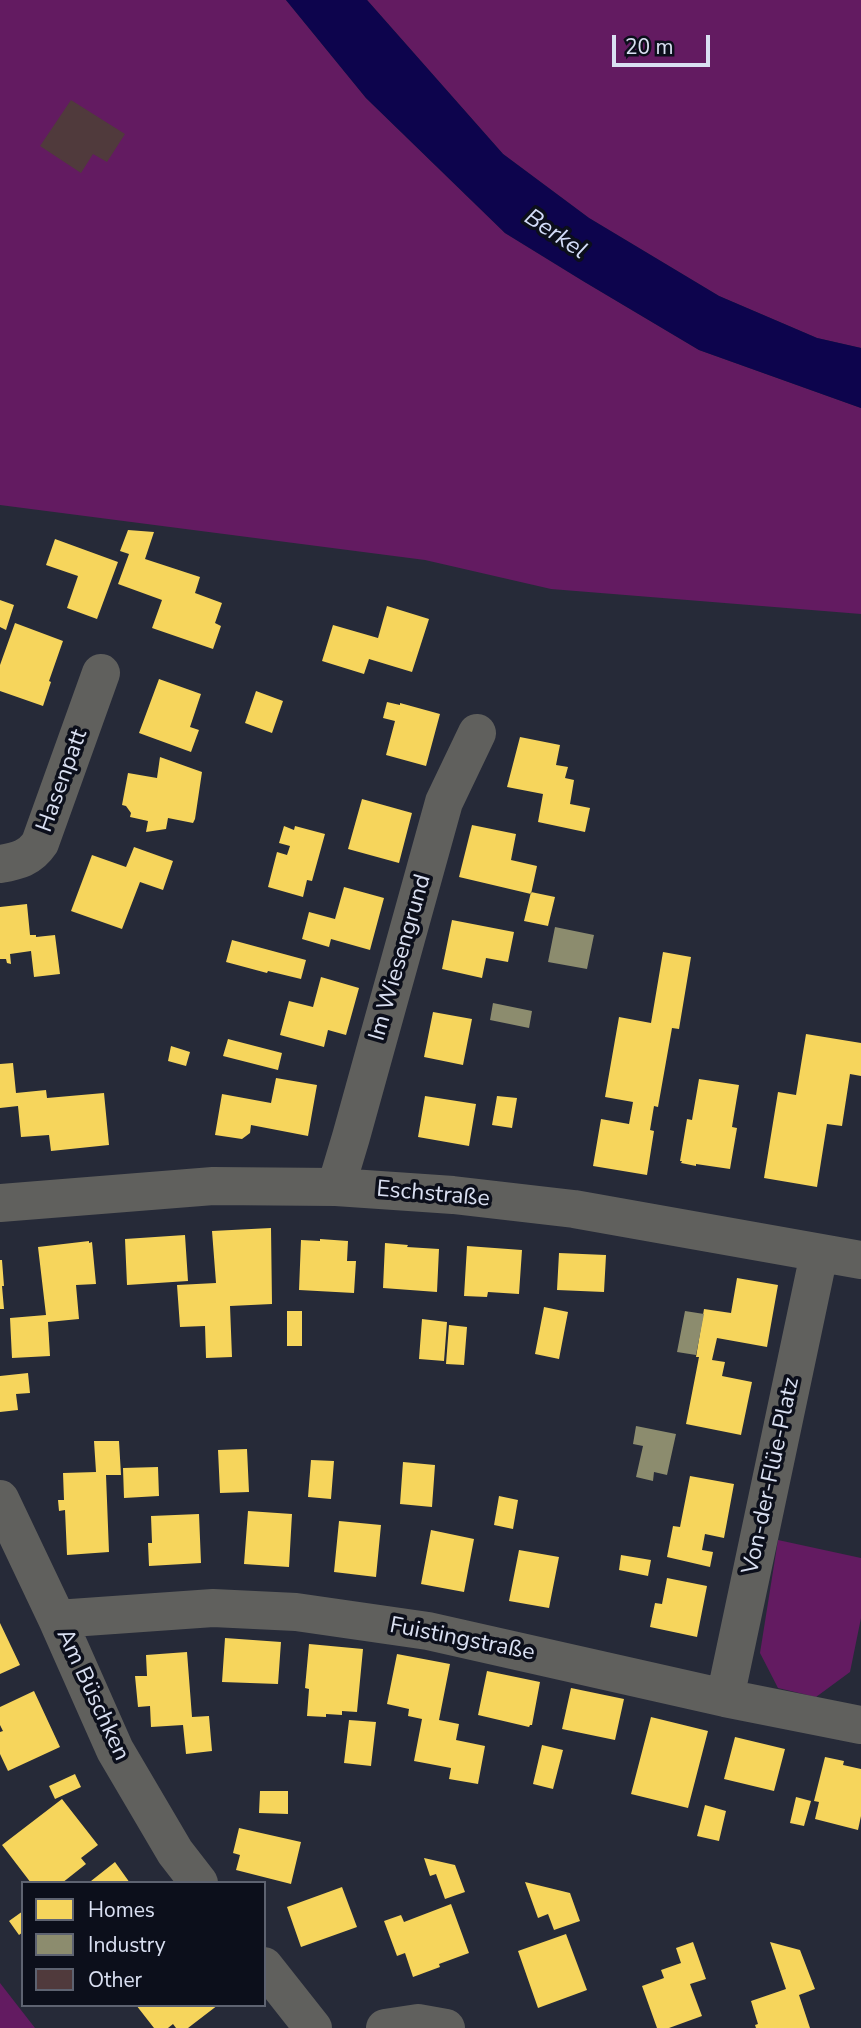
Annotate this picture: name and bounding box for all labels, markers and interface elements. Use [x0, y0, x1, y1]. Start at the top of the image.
scale bar [616, 21, 714, 65]
text: 20 m [625, 33, 674, 61]
water label: Berkel [518, 204, 592, 266]
street label: Hasenpatt [32, 726, 94, 836]
street label: Im Wiesengrund [364, 872, 438, 1044]
street label: Eschstraße [375, 1176, 491, 1214]
street label: Von-der-Flüe-Platz [738, 1375, 806, 1577]
street label: Fuistingstraße [387, 1612, 537, 1668]
street label: Am Büschken [49, 1625, 135, 1765]
legend [21, 1881, 266, 2007]
text: Homes [88, 1896, 155, 1924]
text: Industry [88, 1931, 166, 1959]
text: Other [88, 1966, 142, 1994]

